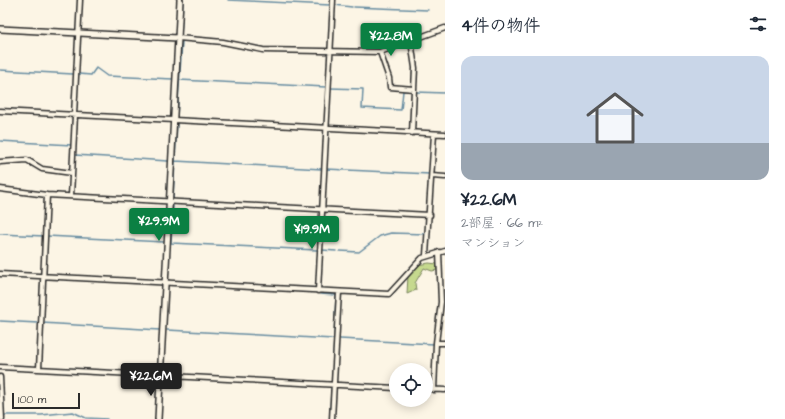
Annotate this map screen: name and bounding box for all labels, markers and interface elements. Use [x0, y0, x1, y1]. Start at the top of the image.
icon: filters [747, 13, 769, 35]
text: 4件の物件 [461, 14, 541, 38]
pin: ¥22.8M [358, 23, 424, 57]
text: ¥22.8M [370, 27, 412, 45]
icon: home [579, 82, 651, 154]
text: ¥22.6M [461, 188, 517, 212]
pin: ¥29.9M [126, 208, 192, 242]
text: ¥29.9M [138, 212, 180, 230]
text: 2部屋 · 66 m² [461, 214, 543, 232]
pin: ¥19.9M [279, 216, 345, 250]
text: ¥19.9M [294, 220, 330, 238]
text: マンション [461, 234, 525, 252]
pin: ¥22.6M [118, 363, 184, 397]
map controls [389, 363, 433, 407]
button: locate [389, 363, 433, 407]
text: ¥22.6M [130, 367, 172, 385]
scale bar [12, 391, 80, 410]
text: 100 m [18, 392, 46, 407]

